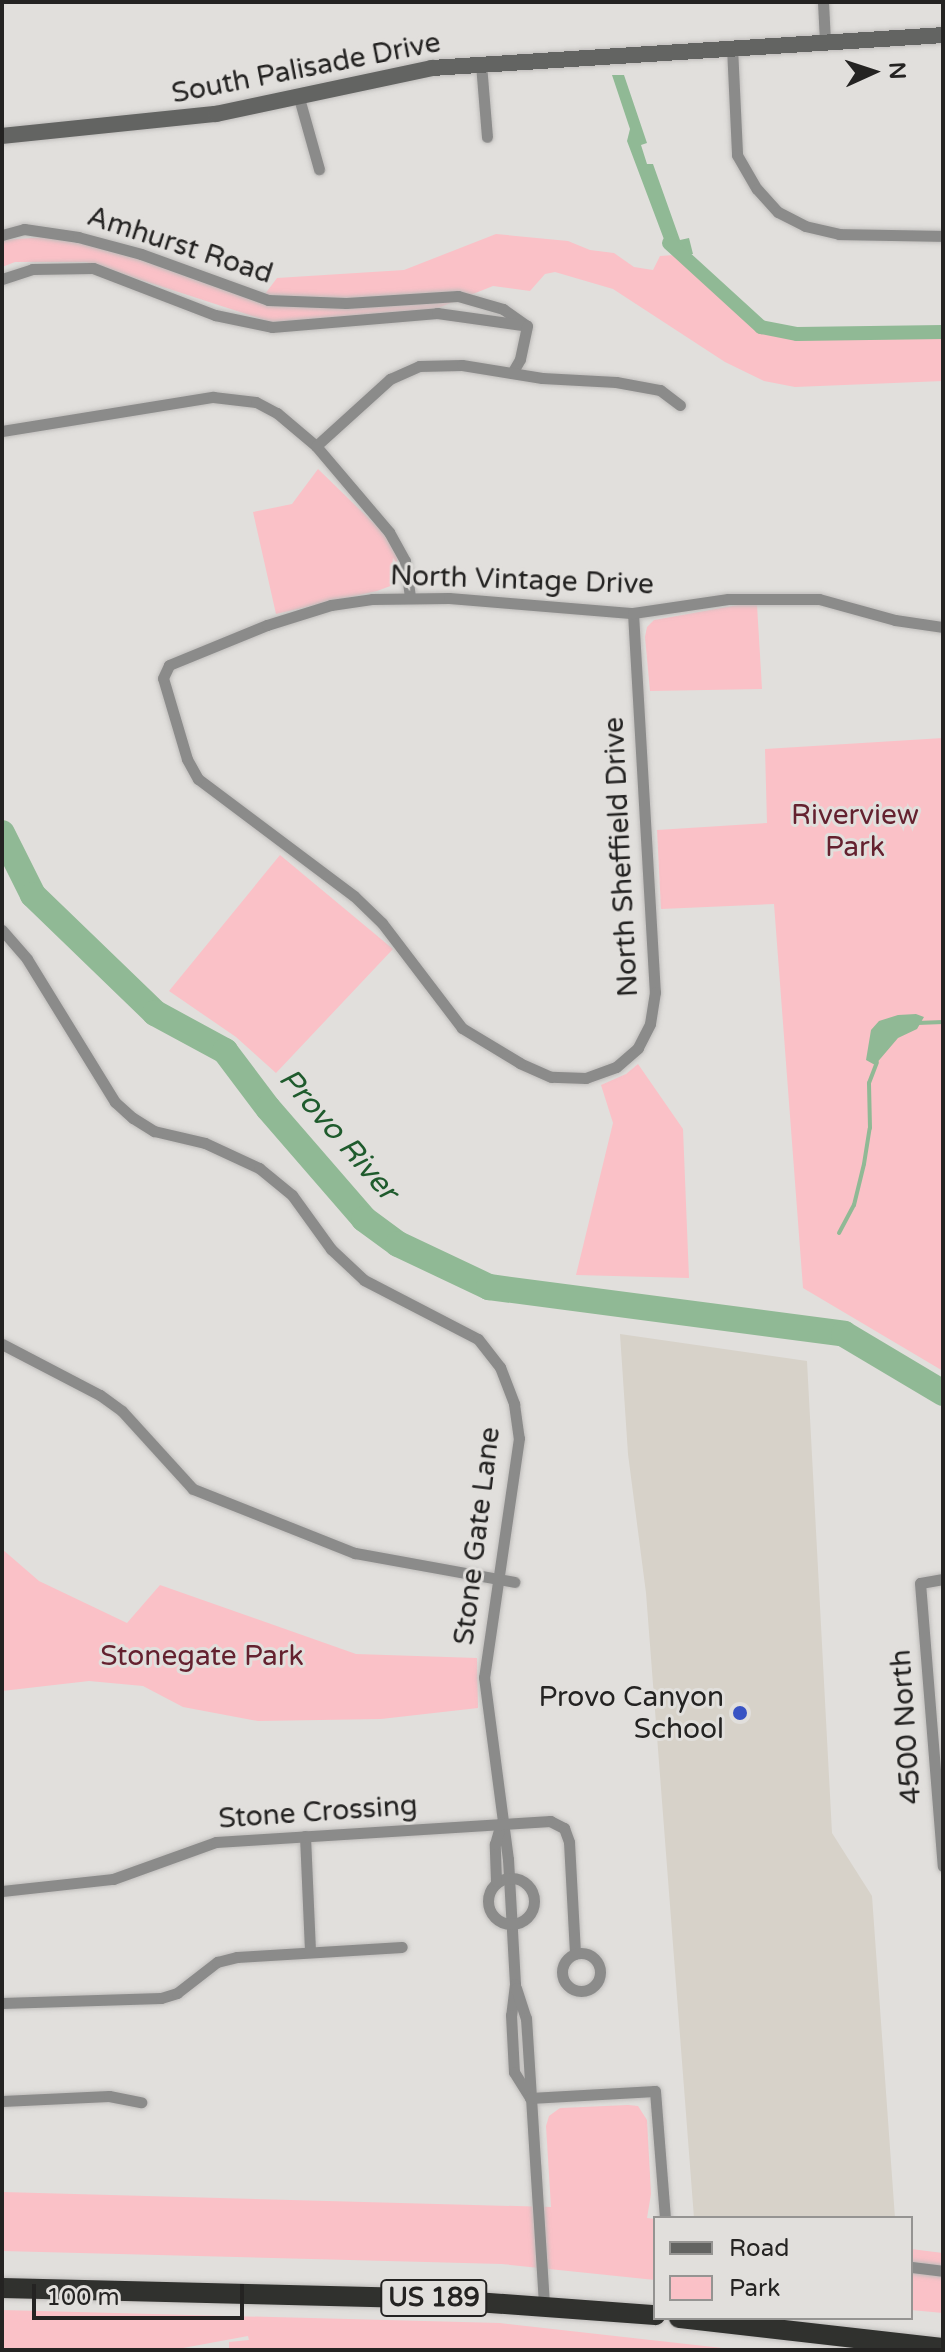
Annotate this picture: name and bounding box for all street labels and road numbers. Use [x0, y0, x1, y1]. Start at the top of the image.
street label: South Palisade Drive [169, 25, 443, 111]
street label: Amhurst Road [83, 199, 277, 291]
street label: North Vintage Drive [390, 559, 654, 601]
street label: North Sheffield Drive [597, 716, 645, 998]
street label: Stone Gate Lane [447, 1425, 507, 1647]
street label: 4500 North [884, 1648, 928, 1806]
street label: Stone Crossing [217, 1788, 419, 1836]
road number: US 189 [380, 2276, 488, 2320]

